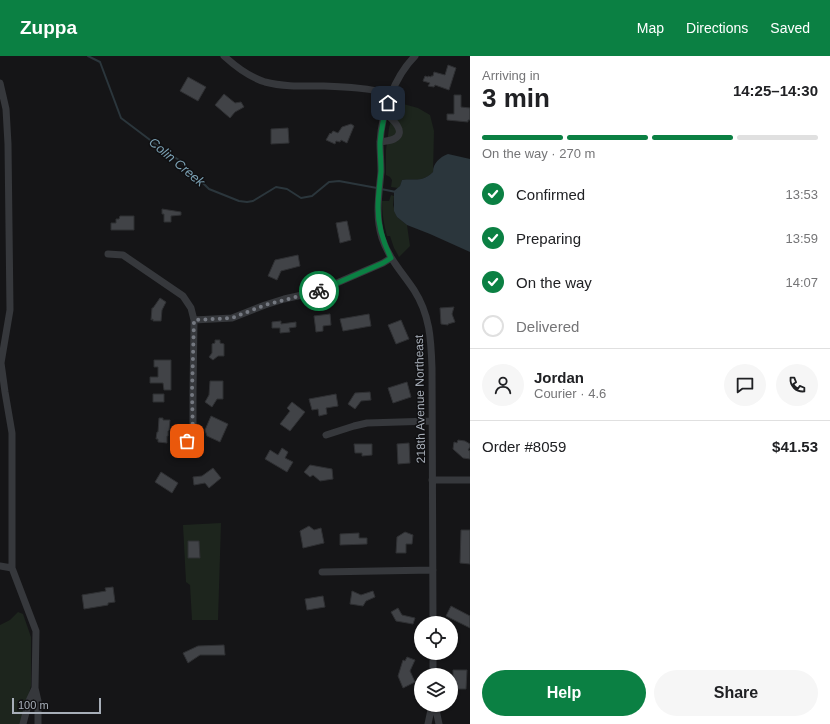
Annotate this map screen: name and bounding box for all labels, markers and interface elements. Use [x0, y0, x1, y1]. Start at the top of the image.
text: Zuppa [20, 17, 77, 38]
text: Map [637, 20, 664, 36]
text: Directions [686, 20, 748, 36]
text: Saved [770, 20, 810, 36]
text: Arriving in [482, 68, 540, 83]
text: 14:25–14:30 [733, 82, 818, 99]
text: 3 min [482, 83, 550, 113]
pin [371, 86, 405, 120]
icon: home [377, 92, 399, 114]
water label: Colin Creek [146, 134, 209, 191]
text: On the way · 270 m [482, 146, 595, 161]
icon: check [482, 183, 504, 205]
text: Confirmed [516, 186, 585, 203]
text: 13:53 [785, 187, 818, 202]
icon: check [482, 227, 504, 249]
text: Preparing [516, 230, 581, 247]
text: 13:59 [785, 231, 818, 246]
courier [299, 271, 339, 311]
icon: check [482, 271, 504, 293]
text: On the way [516, 274, 592, 291]
text: 14:07 [785, 275, 818, 290]
icon: bike [308, 280, 330, 302]
text: Delivered [516, 318, 579, 335]
street label: 218th Avenue Northeast [412, 334, 428, 463]
button: person [482, 364, 524, 406]
button: chat [724, 364, 766, 406]
button: phone [776, 364, 818, 406]
text: Jordan [534, 369, 584, 386]
text: Courier · 4.6 [534, 386, 606, 401]
pin [170, 424, 204, 458]
icon: bag [176, 430, 198, 452]
text: Order #8059 [482, 438, 566, 455]
text: $41.53 [772, 438, 818, 455]
map controls [414, 616, 458, 712]
button: locate [414, 616, 458, 660]
button: layers [414, 668, 458, 712]
button: Help [482, 670, 646, 716]
button: Share [654, 670, 818, 716]
scale bar [12, 696, 101, 715]
text: 100 m [18, 699, 49, 711]

